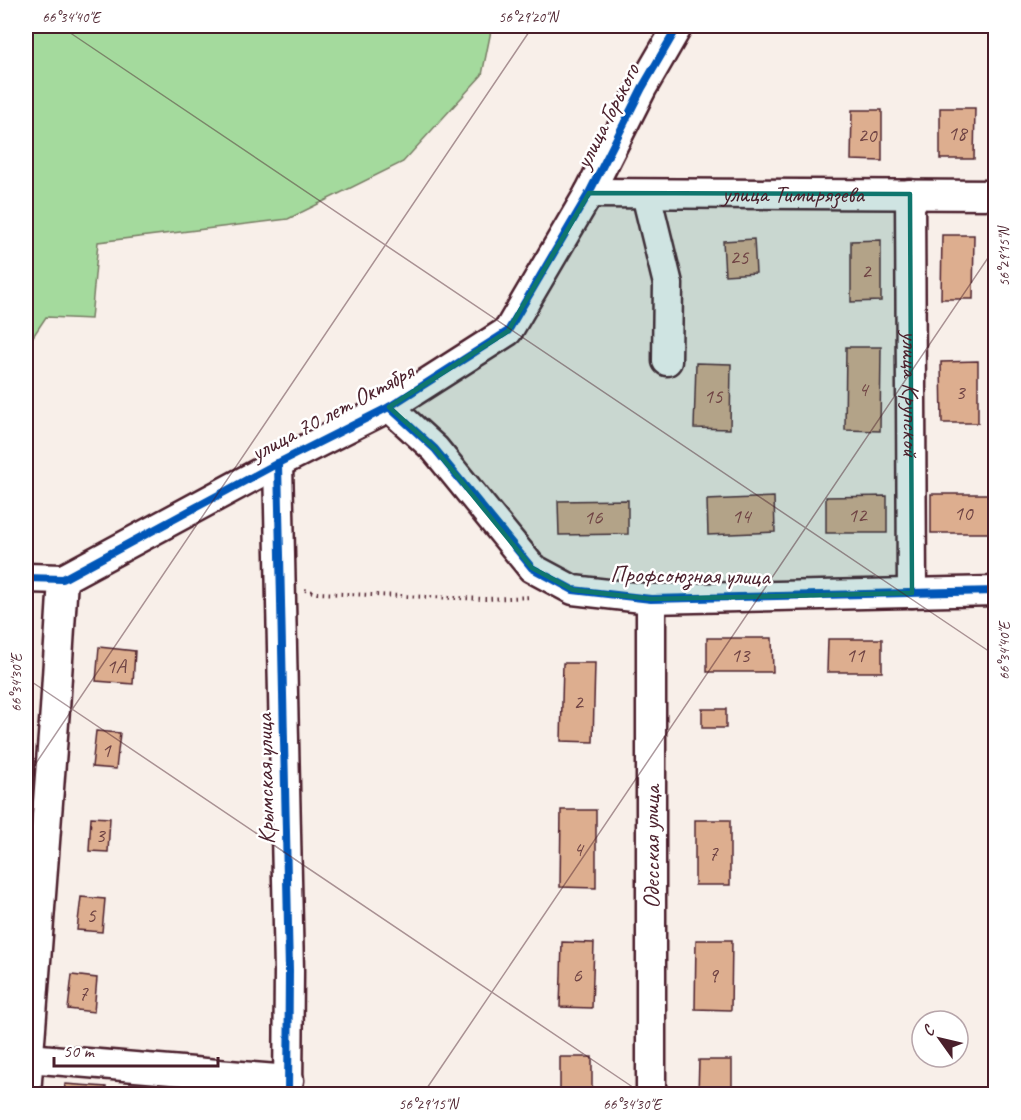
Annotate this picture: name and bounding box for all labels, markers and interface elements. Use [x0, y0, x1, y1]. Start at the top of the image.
text: 66°34'40"E [42, 8, 102, 27]
text: 56°29'20"N [498, 8, 561, 27]
street label: улица Горького [567, 57, 647, 175]
house number: 18 [948, 120, 969, 146]
house number: 20 [858, 122, 878, 148]
street label: улица Тимирязева [720, 179, 865, 209]
text: 56°29'15"N [995, 224, 1014, 287]
house number: 25 [730, 244, 750, 270]
house number: 2 [861, 258, 872, 284]
street label: улица Крупской [896, 329, 926, 459]
street label: улица 70 лет Октября [244, 356, 420, 468]
house number: 4 [858, 376, 870, 402]
house number: 3 [955, 379, 966, 405]
house number: 15 [704, 383, 724, 409]
house number: 10 [954, 500, 974, 526]
house number: 12 [848, 502, 868, 528]
house number: 14 [732, 503, 753, 529]
house number: 16 [584, 504, 603, 530]
street label: Профсоюзная улица [610, 559, 771, 592]
text: 66°34'40"E [995, 620, 1014, 680]
house number: 13 [731, 642, 751, 668]
house number: 11 [846, 642, 866, 668]
text: 66°34'30"E [7, 652, 26, 712]
house number: 1А [106, 653, 127, 679]
house number: 2 [573, 689, 584, 715]
street label: Крымская улица [249, 712, 281, 845]
house number: 1 [101, 737, 112, 763]
street label: Одесская улица [636, 783, 666, 909]
house number: 3 [95, 822, 106, 848]
house number: 4 [573, 836, 585, 862]
house number: 7 [708, 840, 719, 866]
house number: 5 [86, 902, 97, 928]
house number: 6 [572, 962, 582, 988]
house number: 9 [708, 962, 719, 988]
house number: 7 [78, 980, 89, 1006]
north arrow [910, 1009, 970, 1069]
text: С [918, 1021, 940, 1040]
scale bar [54, 1030, 218, 1068]
text: 50 m [63, 1040, 96, 1062]
text: 56°29'15"N [398, 1095, 461, 1114]
text: 66°34'30"E [603, 1095, 663, 1114]

